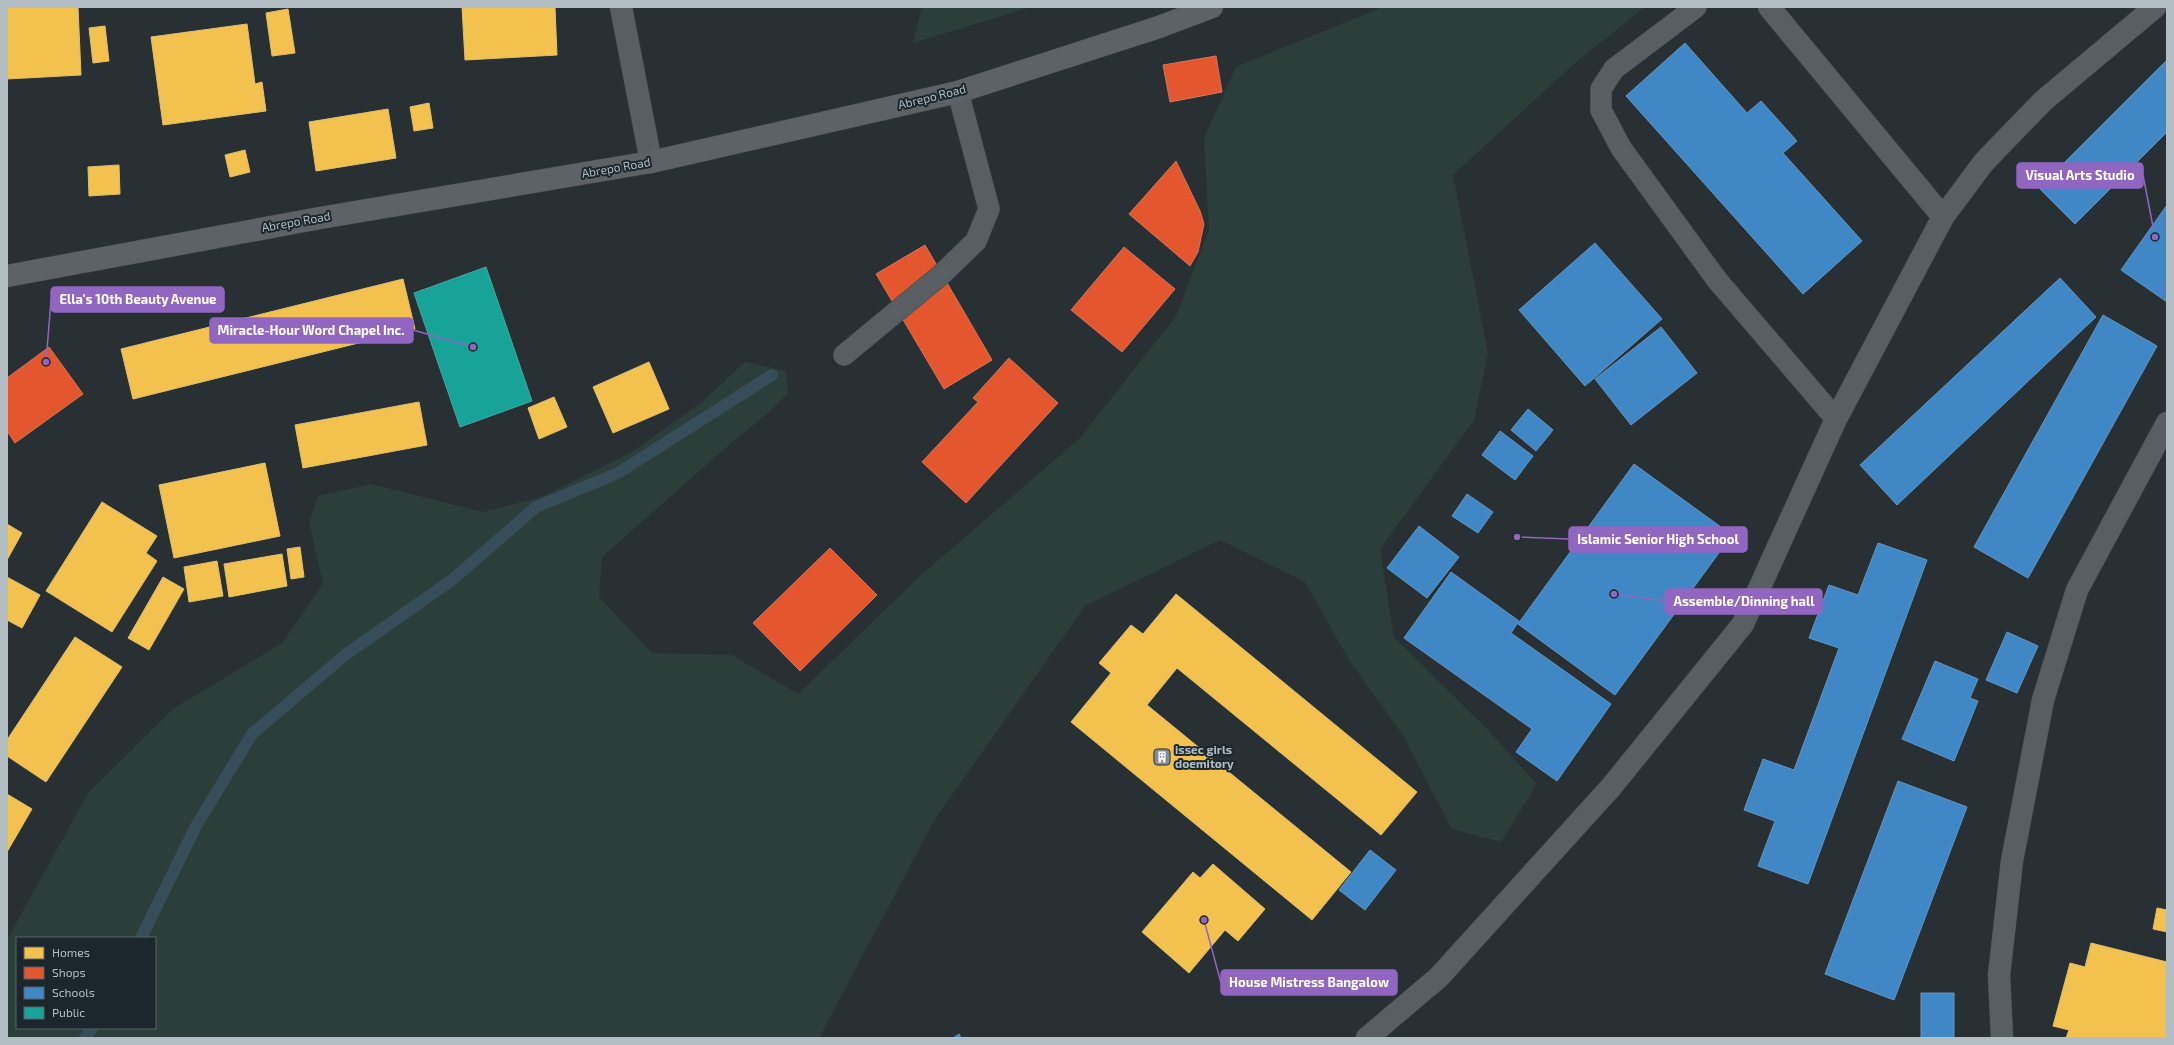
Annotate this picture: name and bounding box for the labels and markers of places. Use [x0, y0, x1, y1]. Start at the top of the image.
callout: Visual Arts Studio [2017, 163, 2143, 188]
callout: Ella's 10th Beauty Avenue [51, 287, 224, 312]
callout: Miracle-Hour Word Chapel Inc. [210, 318, 413, 343]
callout: Islamic Senior High School [1569, 527, 1747, 552]
callout: Assemble/Dinning hall [1665, 589, 1822, 614]
place label: issec girls doemitory [1175, 742, 1234, 771]
building icon: issec girls doemitory [1152, 747, 1172, 767]
callout: House Mistress Bangalow [1221, 970, 1397, 995]

